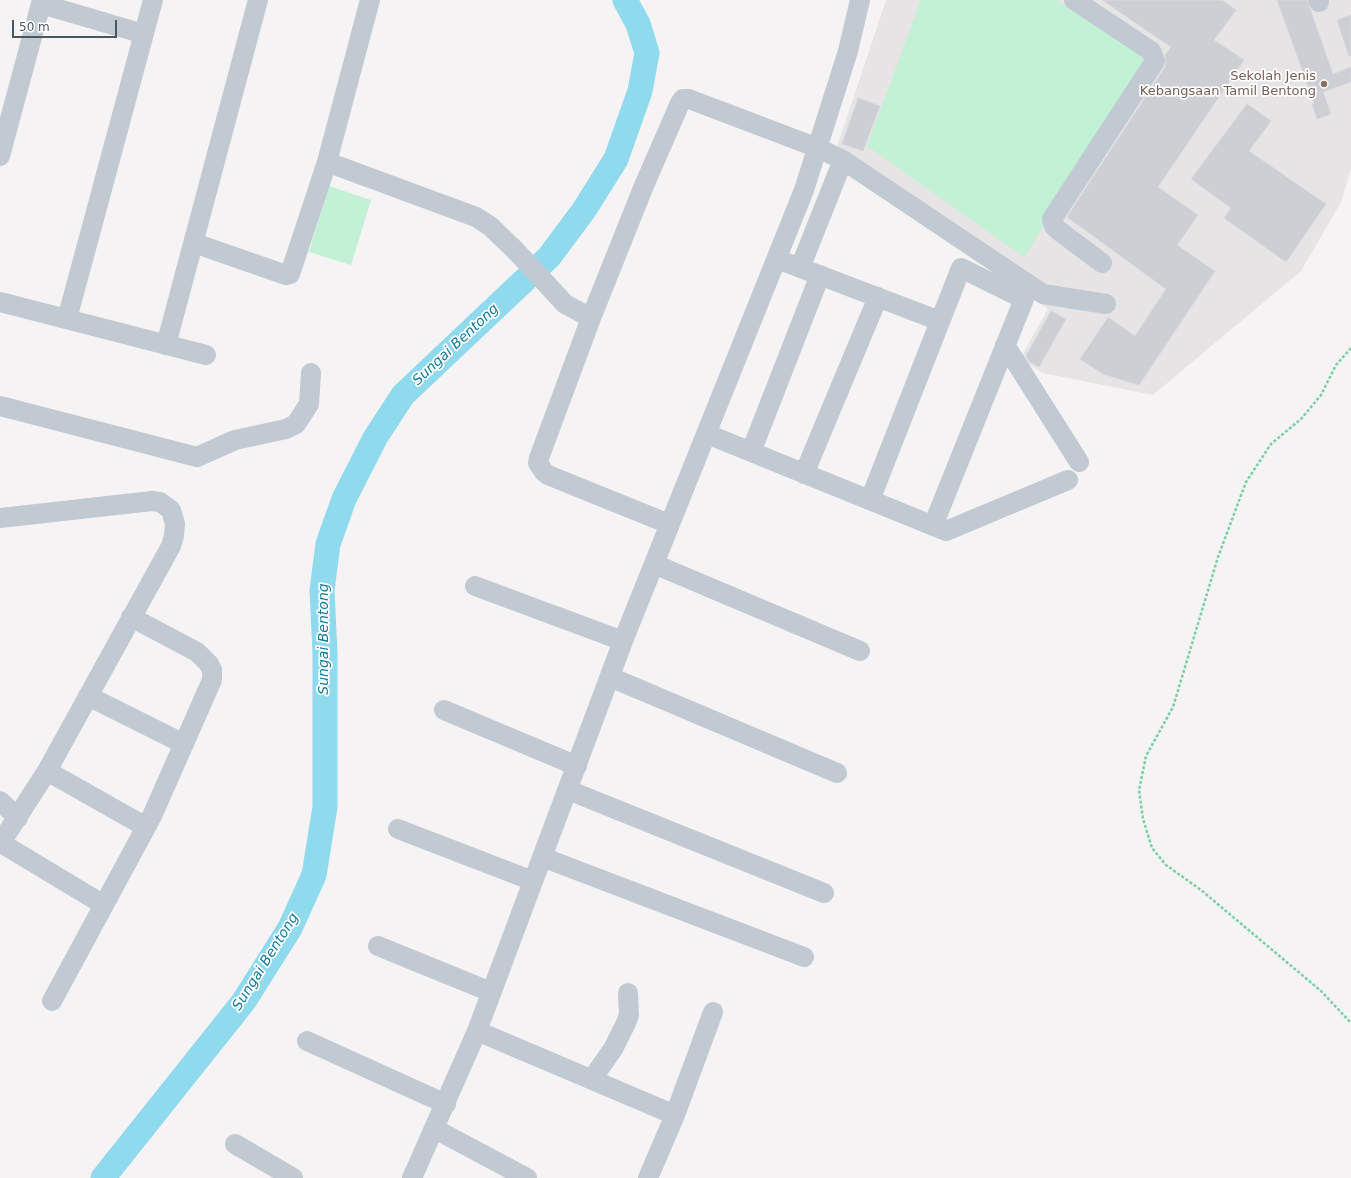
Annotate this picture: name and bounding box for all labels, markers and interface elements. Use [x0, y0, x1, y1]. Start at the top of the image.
scale bar [14, 12, 119, 38]
text: 50 m [19, 20, 50, 34]
place label: Sekolah Jenis Kebangsaan Tamil Bentong [1140, 69, 1316, 100]
marker: Sekolah Jenis Kebangsaan Tamil Bentong [1319, 79, 1329, 89]
water label: Sungai Bentong [410, 301, 502, 389]
water label: Sungai Bentong [316, 583, 332, 695]
water label: Sungai Bentong [229, 910, 303, 1014]

